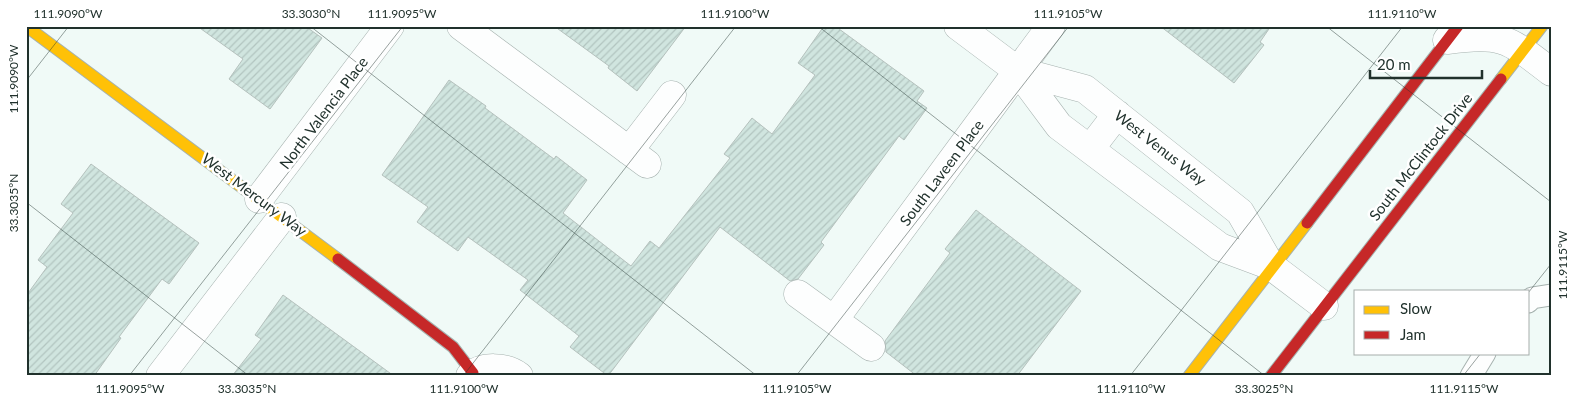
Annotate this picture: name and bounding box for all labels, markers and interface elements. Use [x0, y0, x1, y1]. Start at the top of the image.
text: 111.9090°W [34, 6, 103, 21]
text: 33.3030°N [282, 6, 340, 21]
text: 111.9095°W [368, 6, 437, 21]
text: 111.9100°W [701, 6, 770, 21]
text: 111.9105°W [1034, 6, 1103, 21]
text: 111.9110°W [1368, 6, 1437, 21]
text: 111.9090°W [6, 44, 21, 113]
scale bar [1370, 48, 1482, 80]
street label: North Valencia Place [275, 53, 371, 172]
text: 20 m [1377, 55, 1411, 73]
street label: South McClintock Drive [1365, 89, 1476, 224]
street label: West Venus Way [1111, 106, 1210, 189]
street label: South Laveen Place [895, 116, 987, 229]
street label: West Mercury Way [199, 149, 311, 240]
text: 33.3035°N [6, 174, 21, 232]
text: 111.9115°W [1555, 230, 1570, 299]
legend [1354, 290, 1530, 354]
text: Slow [1400, 299, 1432, 317]
text: Jam [1400, 325, 1426, 343]
text: 111.9095°W [96, 381, 165, 396]
text: 33.3035°N [218, 381, 276, 396]
text: 111.9100°W [430, 381, 499, 396]
text: 111.9105°W [763, 381, 832, 396]
text: 111.9110°W [1097, 381, 1166, 396]
text: 33.3025°N [1235, 381, 1293, 396]
text: 111.9115°W [1430, 381, 1499, 396]

